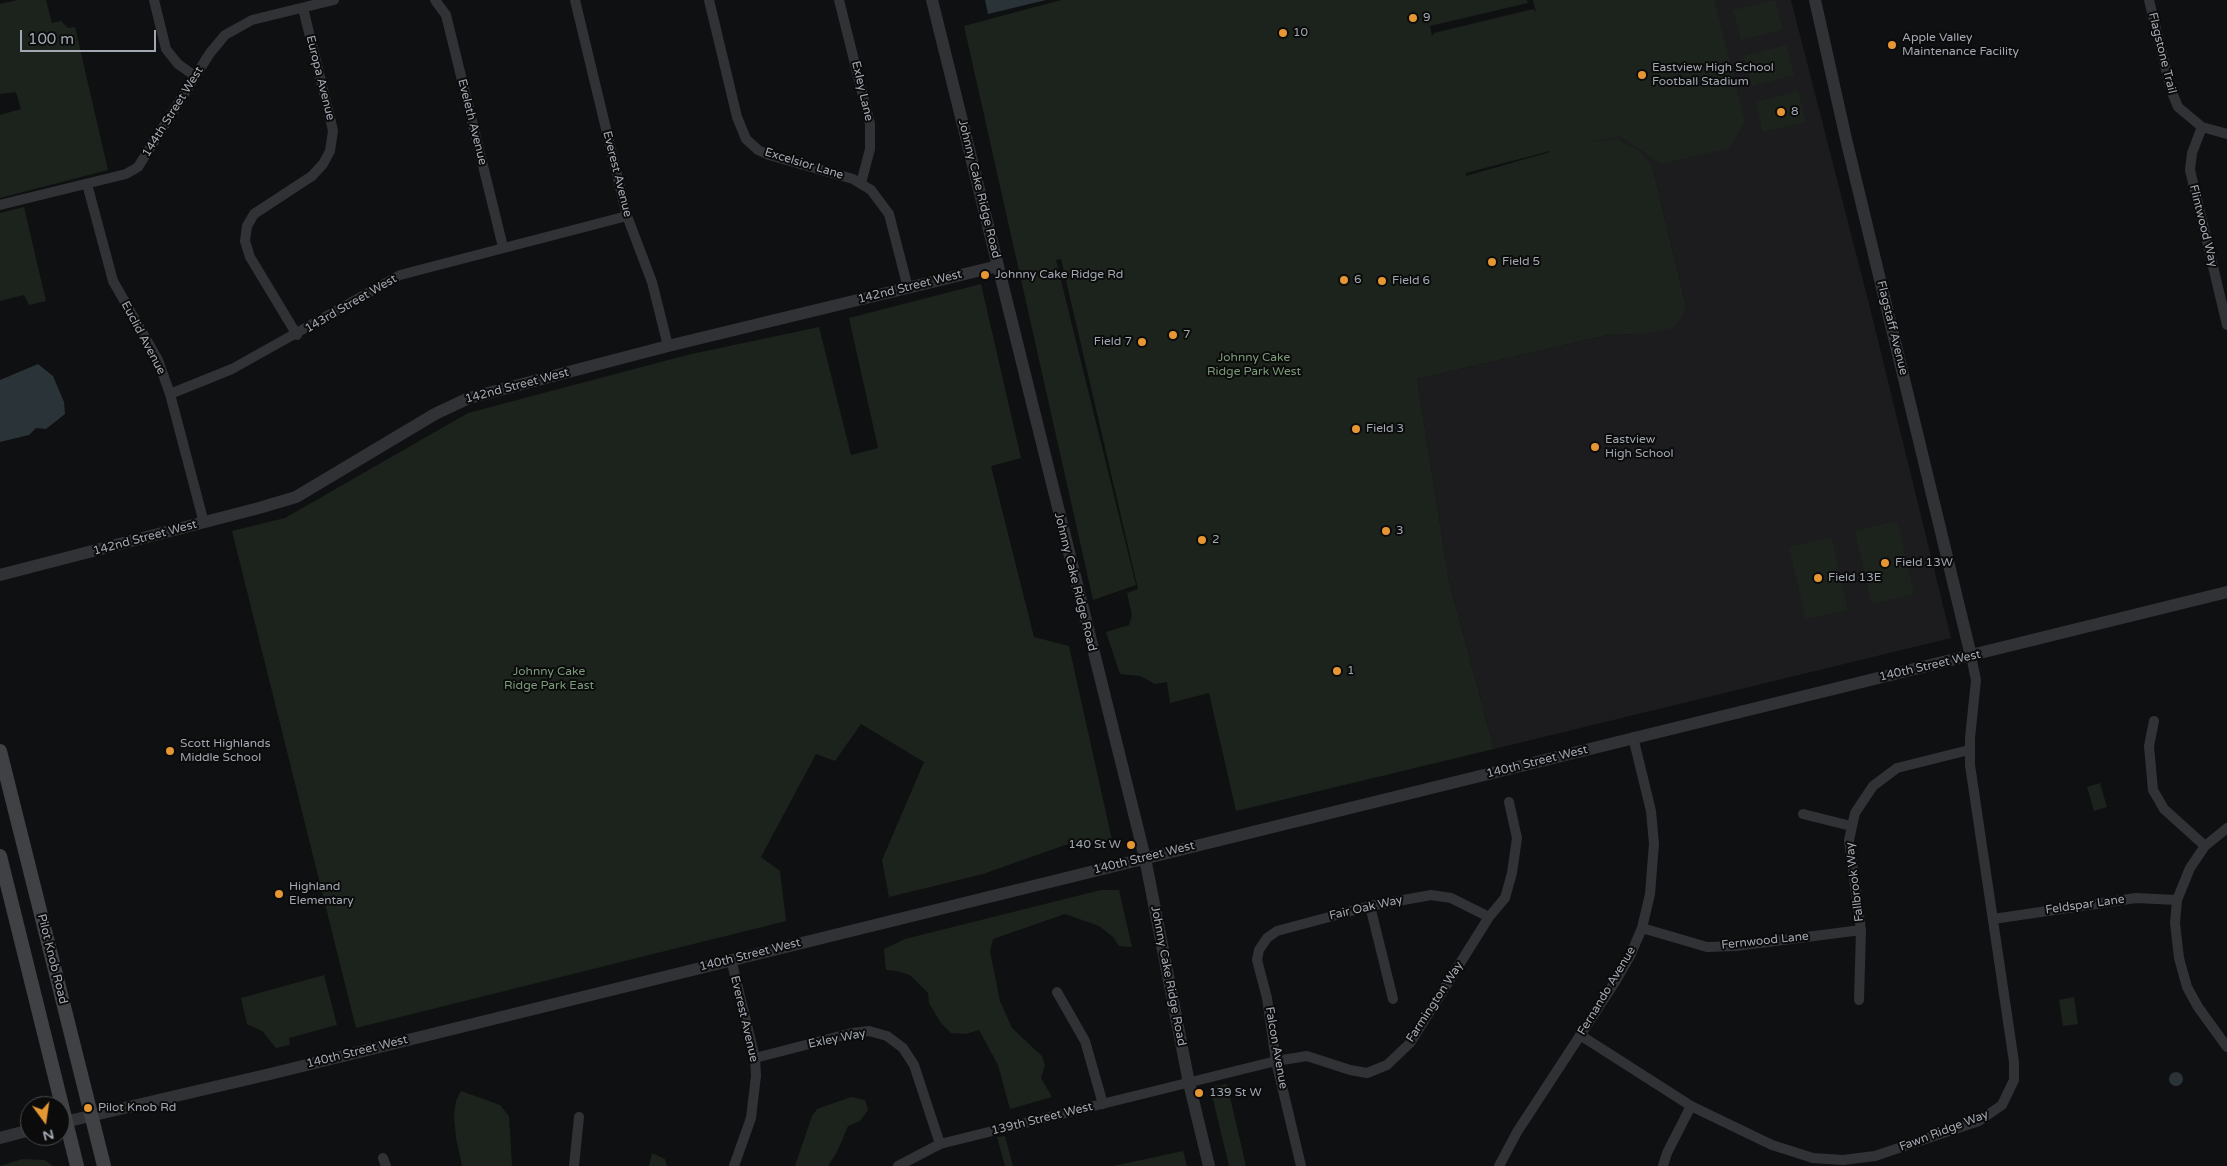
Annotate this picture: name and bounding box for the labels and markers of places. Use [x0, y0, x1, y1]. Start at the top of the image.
place label: 9 [1423, 11, 1431, 25]
marker: 9 [1407, 12, 1419, 24]
place label: 10 [1293, 26, 1308, 40]
marker: 10 [1277, 27, 1289, 39]
place label: Apple Valley Maintenance Facility [1902, 31, 2019, 59]
marker: Apple Valley Maintenance Facility [1886, 39, 1898, 51]
place label: Eastview High School Football Stadium [1652, 61, 1774, 89]
marker: Eastview High School Football Stadium [1636, 69, 1648, 81]
place label: 8 [1791, 105, 1799, 119]
marker: 8 [1775, 106, 1787, 118]
place label: Field 5 [1502, 255, 1540, 269]
marker: Field 5 [1486, 256, 1498, 268]
place label: Johnny Cake Ridge Rd [995, 268, 1123, 282]
marker: Johnny Cake Ridge Rd [979, 269, 991, 281]
place label: 6 [1354, 273, 1362, 287]
marker: 6 [1338, 274, 1350, 286]
place label: Field 6 [1392, 274, 1430, 288]
marker: Field 6 [1376, 275, 1388, 287]
place label: 7 [1183, 328, 1191, 342]
marker: 7 [1167, 329, 1179, 341]
place label: Field 7 [1094, 335, 1132, 349]
marker: Field 7 [1136, 336, 1148, 348]
place label: Field 3 [1366, 422, 1404, 436]
marker: Field 3 [1350, 423, 1362, 435]
place label: Eastview High School [1605, 433, 1674, 461]
marker: Eastview High School [1589, 441, 1601, 453]
place label: 3 [1396, 524, 1404, 538]
marker: 3 [1380, 525, 1392, 537]
place label: 2 [1212, 533, 1220, 547]
marker: 2 [1196, 534, 1208, 546]
place label: Field 13W [1895, 556, 1953, 570]
marker: Field 13W [1879, 557, 1891, 569]
place label: Field 13E [1828, 571, 1881, 585]
marker: Field 13E [1812, 572, 1824, 584]
place label: 1 [1347, 664, 1355, 678]
marker: 1 [1331, 665, 1343, 677]
place label: Scott Highlands Middle School [180, 737, 270, 765]
marker: Scott Highlands Middle School [164, 745, 176, 757]
place label: 140 St W [1068, 838, 1121, 852]
marker: 140 St W [1125, 839, 1137, 851]
place label: Highland Elementary [289, 880, 354, 908]
marker: Highland Elementary [273, 888, 285, 900]
place label: 139 St W [1209, 1086, 1262, 1100]
marker: 139 St W [1193, 1087, 1205, 1099]
place label: Pilot Knob Rd [98, 1101, 176, 1115]
marker: Pilot Knob Rd [82, 1102, 94, 1114]

